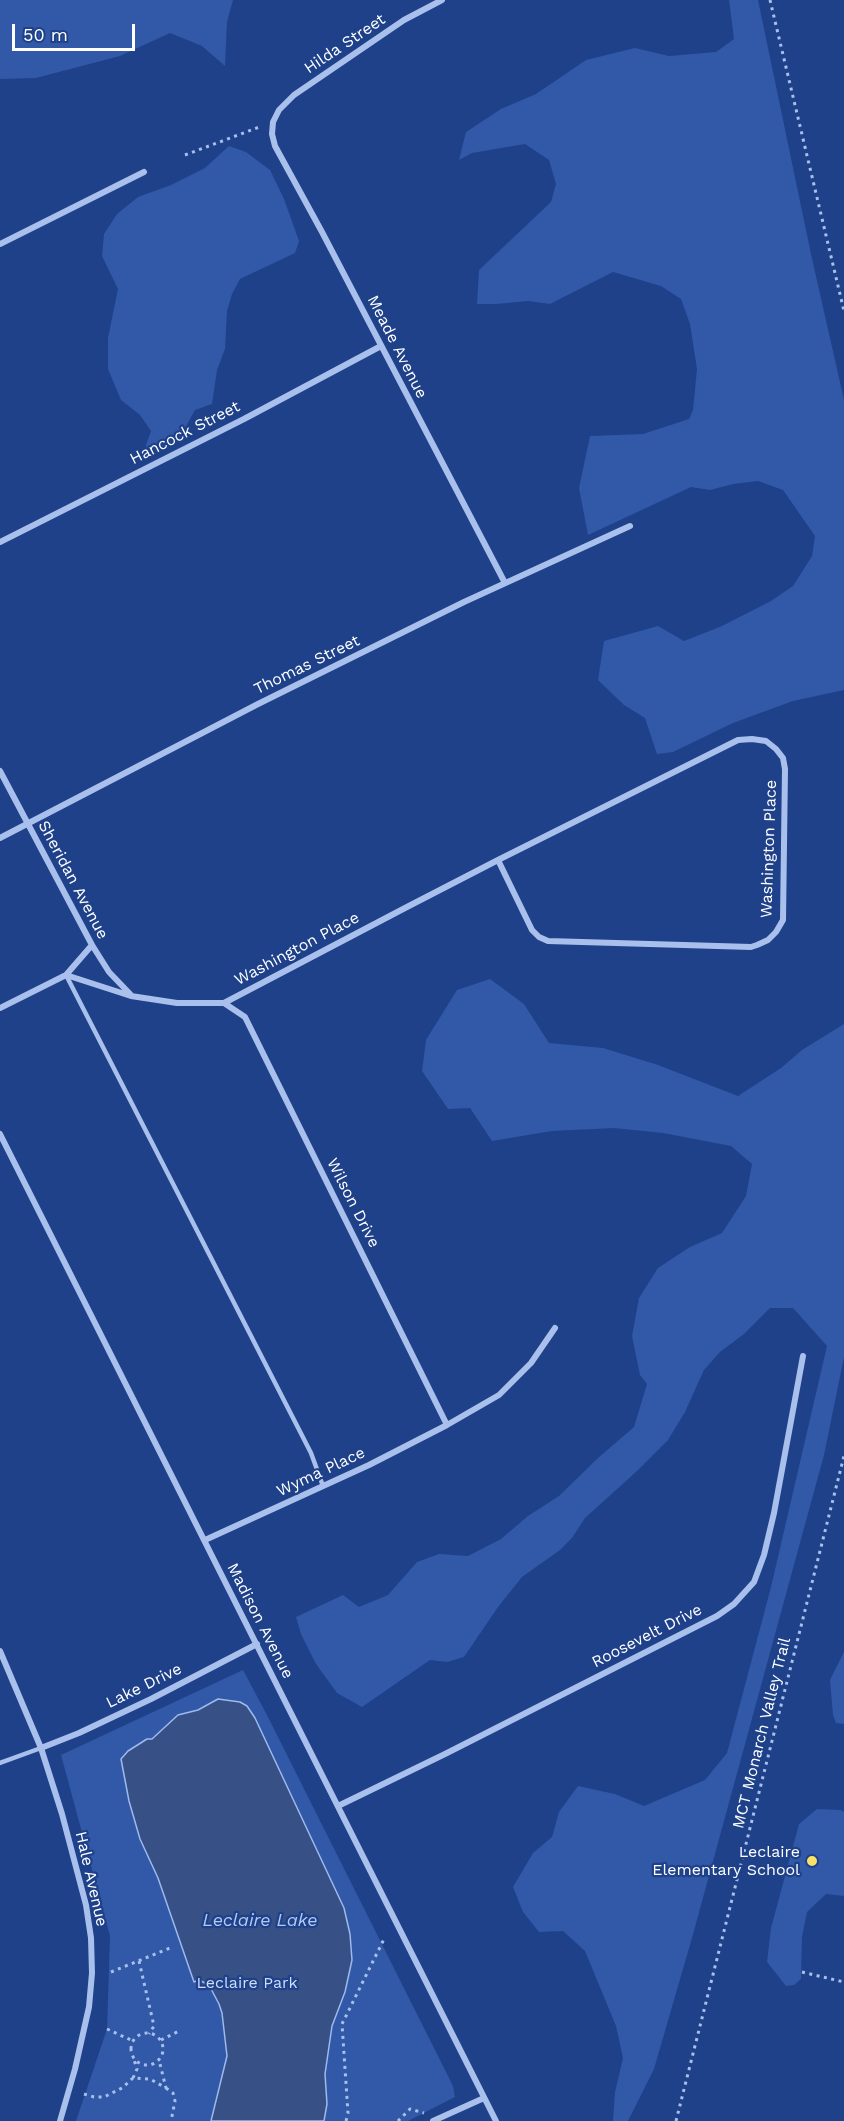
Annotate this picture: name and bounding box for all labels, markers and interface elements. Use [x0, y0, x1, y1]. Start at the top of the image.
street label: Hilda Street [301, 10, 389, 78]
scale bar [15, 12, 138, 50]
text: 50 m [23, 24, 68, 45]
street label: Meade Avenue [363, 292, 431, 402]
street label: Hancock Street [127, 397, 243, 469]
street label: Thomas Street [251, 631, 363, 699]
street label: Washington Place [757, 780, 781, 918]
street label: Sheridan Avenue [34, 818, 112, 942]
street label: Washington Place [231, 908, 363, 990]
street label: Wilson Drive [322, 1155, 384, 1251]
street label: Wyma Place [274, 1443, 368, 1501]
street label: Madison Avenue [223, 1560, 297, 1682]
street label: Roosevelt Drive [589, 1600, 705, 1672]
street label: MCT Monarch Valley Trail [729, 1635, 795, 1831]
street label: Lake Drive [103, 1659, 185, 1713]
street label: Hale Avenue [71, 1830, 111, 1928]
place label: Leclaire Elementary School [652, 1842, 800, 1880]
marker: Leclaire Elementary School [805, 1854, 819, 1868]
water label: Leclaire Lake [202, 1910, 318, 1932]
park label: Leclaire Park [196, 1973, 298, 1993]

